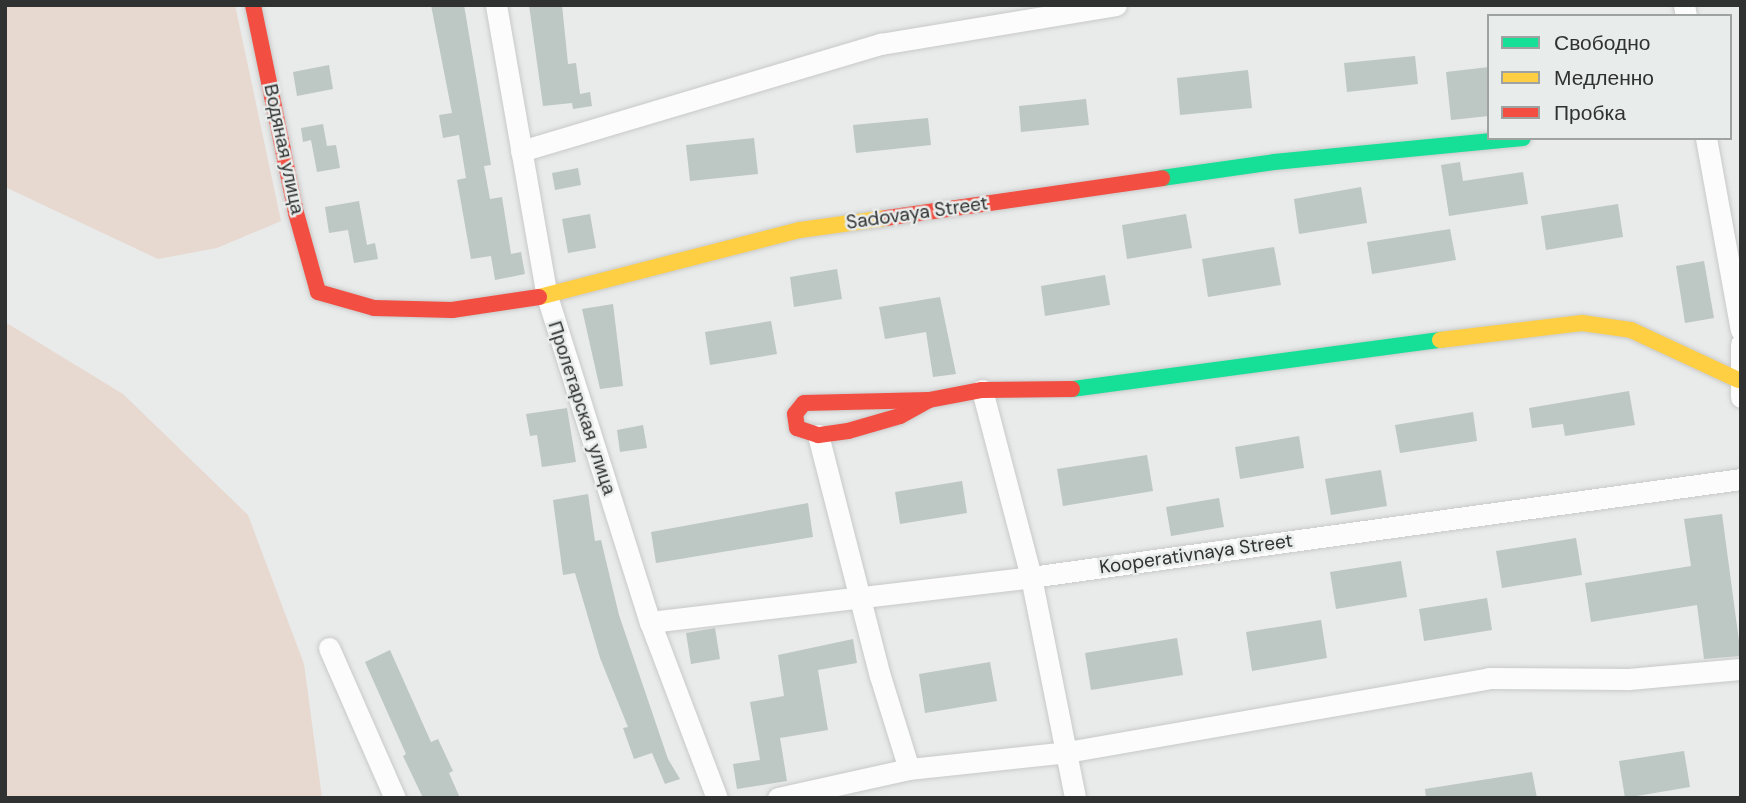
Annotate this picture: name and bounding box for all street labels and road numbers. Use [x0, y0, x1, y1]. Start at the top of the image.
street label: Водяная улица [259, 82, 309, 216]
street label: Sadovaya Street [845, 192, 989, 234]
street label: Пролетарская улица [543, 318, 621, 498]
street label: Kooperativnaya Street [1098, 529, 1294, 579]

